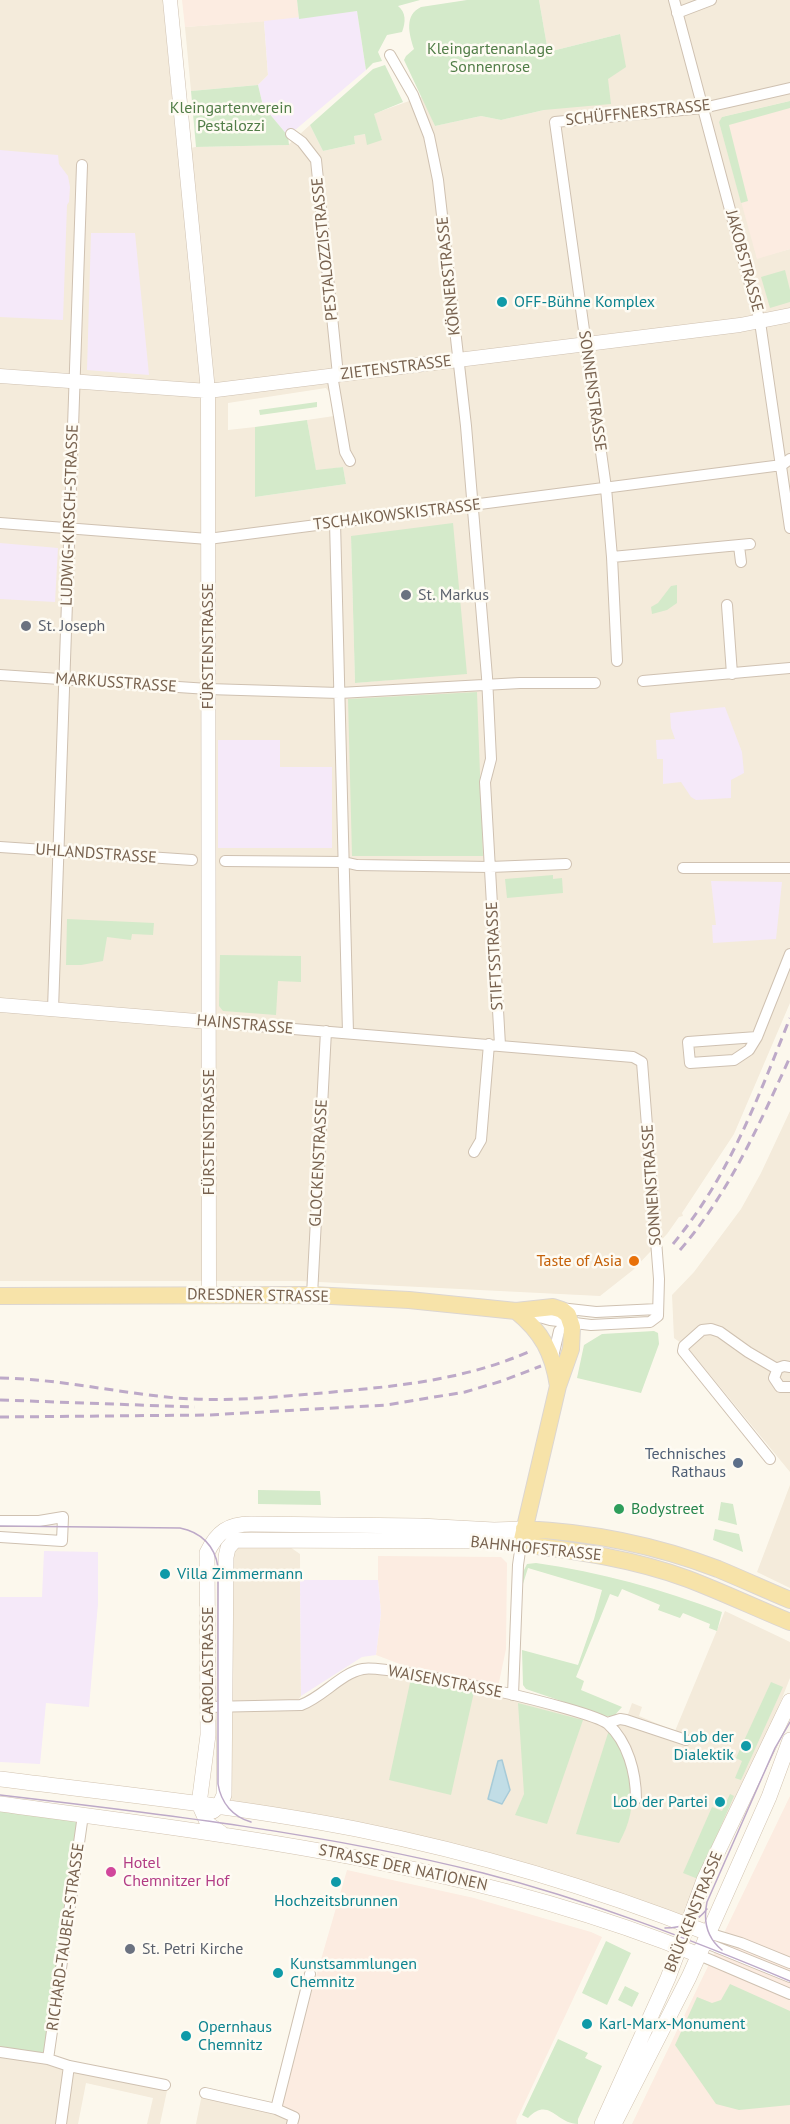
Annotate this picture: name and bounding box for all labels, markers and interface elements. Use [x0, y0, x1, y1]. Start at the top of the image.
park label: Kleingartenanlage Sonnenrose [427, 39, 553, 77]
street label: SCHÜFFNERSTRASSE [565, 96, 711, 130]
park label: Kleingartenverein Pestalozzi [170, 98, 292, 136]
street label: PESTALOZZISTRASSE [308, 176, 342, 322]
street label: JAKOBSTRASSE [721, 208, 767, 314]
street label: KÖRNERSTRASSE [433, 215, 465, 337]
place label: OFF-Bühne Komplex [514, 292, 655, 312]
marker: OFF-Bühne Komplex [495, 295, 509, 309]
street label: SONNENSTRASSE [574, 329, 610, 453]
street label: ZIETENSTRASSE [339, 352, 453, 384]
street label: LUDWIG-KIRSCH-STRASSE [57, 424, 83, 606]
street label: TSCHAIKOWSKISTRASSE [312, 495, 482, 535]
street label: FÜRSTENSTRASSE [198, 583, 218, 709]
place label: St. Markus [418, 585, 489, 605]
marker: St. Markus [399, 588, 413, 602]
place label: St. Joseph [38, 616, 105, 636]
marker: St. Joseph [19, 619, 33, 633]
street label: MARKUSSTRASSE [55, 669, 177, 697]
street label: UHLANDSTRASSE [35, 840, 157, 868]
street label: STIFTSSTRASSE [483, 901, 507, 1011]
street label: HAINSTRASSE [196, 1011, 294, 1039]
street label: FÜRSTENSTRASSE [199, 1069, 219, 1195]
street label: GLOCKENSTRASSE [306, 1099, 332, 1227]
street label: SONNENSTRASSE [638, 1124, 666, 1246]
place label: Taste of Asia [536, 1251, 622, 1271]
marker: Taste of Asia [627, 1254, 641, 1268]
street label: DRESDNER STRASSE [187, 1285, 329, 1307]
place label: Technisches Rathaus [645, 1444, 726, 1482]
marker: Technisches Rathaus [731, 1456, 745, 1470]
place label: Bodystreet [631, 1499, 704, 1519]
marker: Bodystreet [612, 1502, 626, 1516]
street label: BAHNHOFSTRASSE [470, 1533, 602, 1565]
place label: Villa Zimmermann [177, 1564, 303, 1584]
marker: Villa Zimmermann [158, 1567, 172, 1581]
street label: CAROLASTRASSE [198, 1607, 218, 1723]
street label: WAISENSTRASSE [386, 1662, 504, 1702]
place label: Lob der Dialektik [673, 1727, 734, 1765]
marker: Lob der Dialektik [739, 1739, 753, 1753]
place label: Lob der Partei [613, 1792, 708, 1812]
marker: Lob der Partei [713, 1795, 727, 1809]
street label: STRASSE DER NATIONEN [317, 1841, 489, 1895]
street label: RICHARD-TAUBER-STRASSE [43, 1842, 89, 2032]
street label: BRÜCKENSTRASSE [661, 1849, 727, 1975]
place label: Hotel Chemnitzer Hof [123, 1853, 229, 1891]
marker: Hotel Chemnitzer Hof [104, 1865, 118, 1879]
marker: Hochzeitsbrunnen [329, 1875, 343, 1889]
place label: Hochzeitsbrunnen [274, 1891, 398, 1911]
place label: St. Petri Kirche [142, 1939, 243, 1959]
marker: St. Petri Kirche [123, 1942, 137, 1956]
place label: Kunstsammlungen Chemnitz [290, 1954, 417, 1992]
marker: Kunstsammlungen Chemnitz [271, 1966, 285, 1980]
place label: Karl-Marx-Monument [599, 2014, 745, 2034]
place label: Opernhaus Chemnitz [198, 2017, 272, 2055]
marker: Karl-Marx-Monument [580, 2017, 594, 2031]
marker: Opernhaus Chemnitz [179, 2029, 193, 2043]

